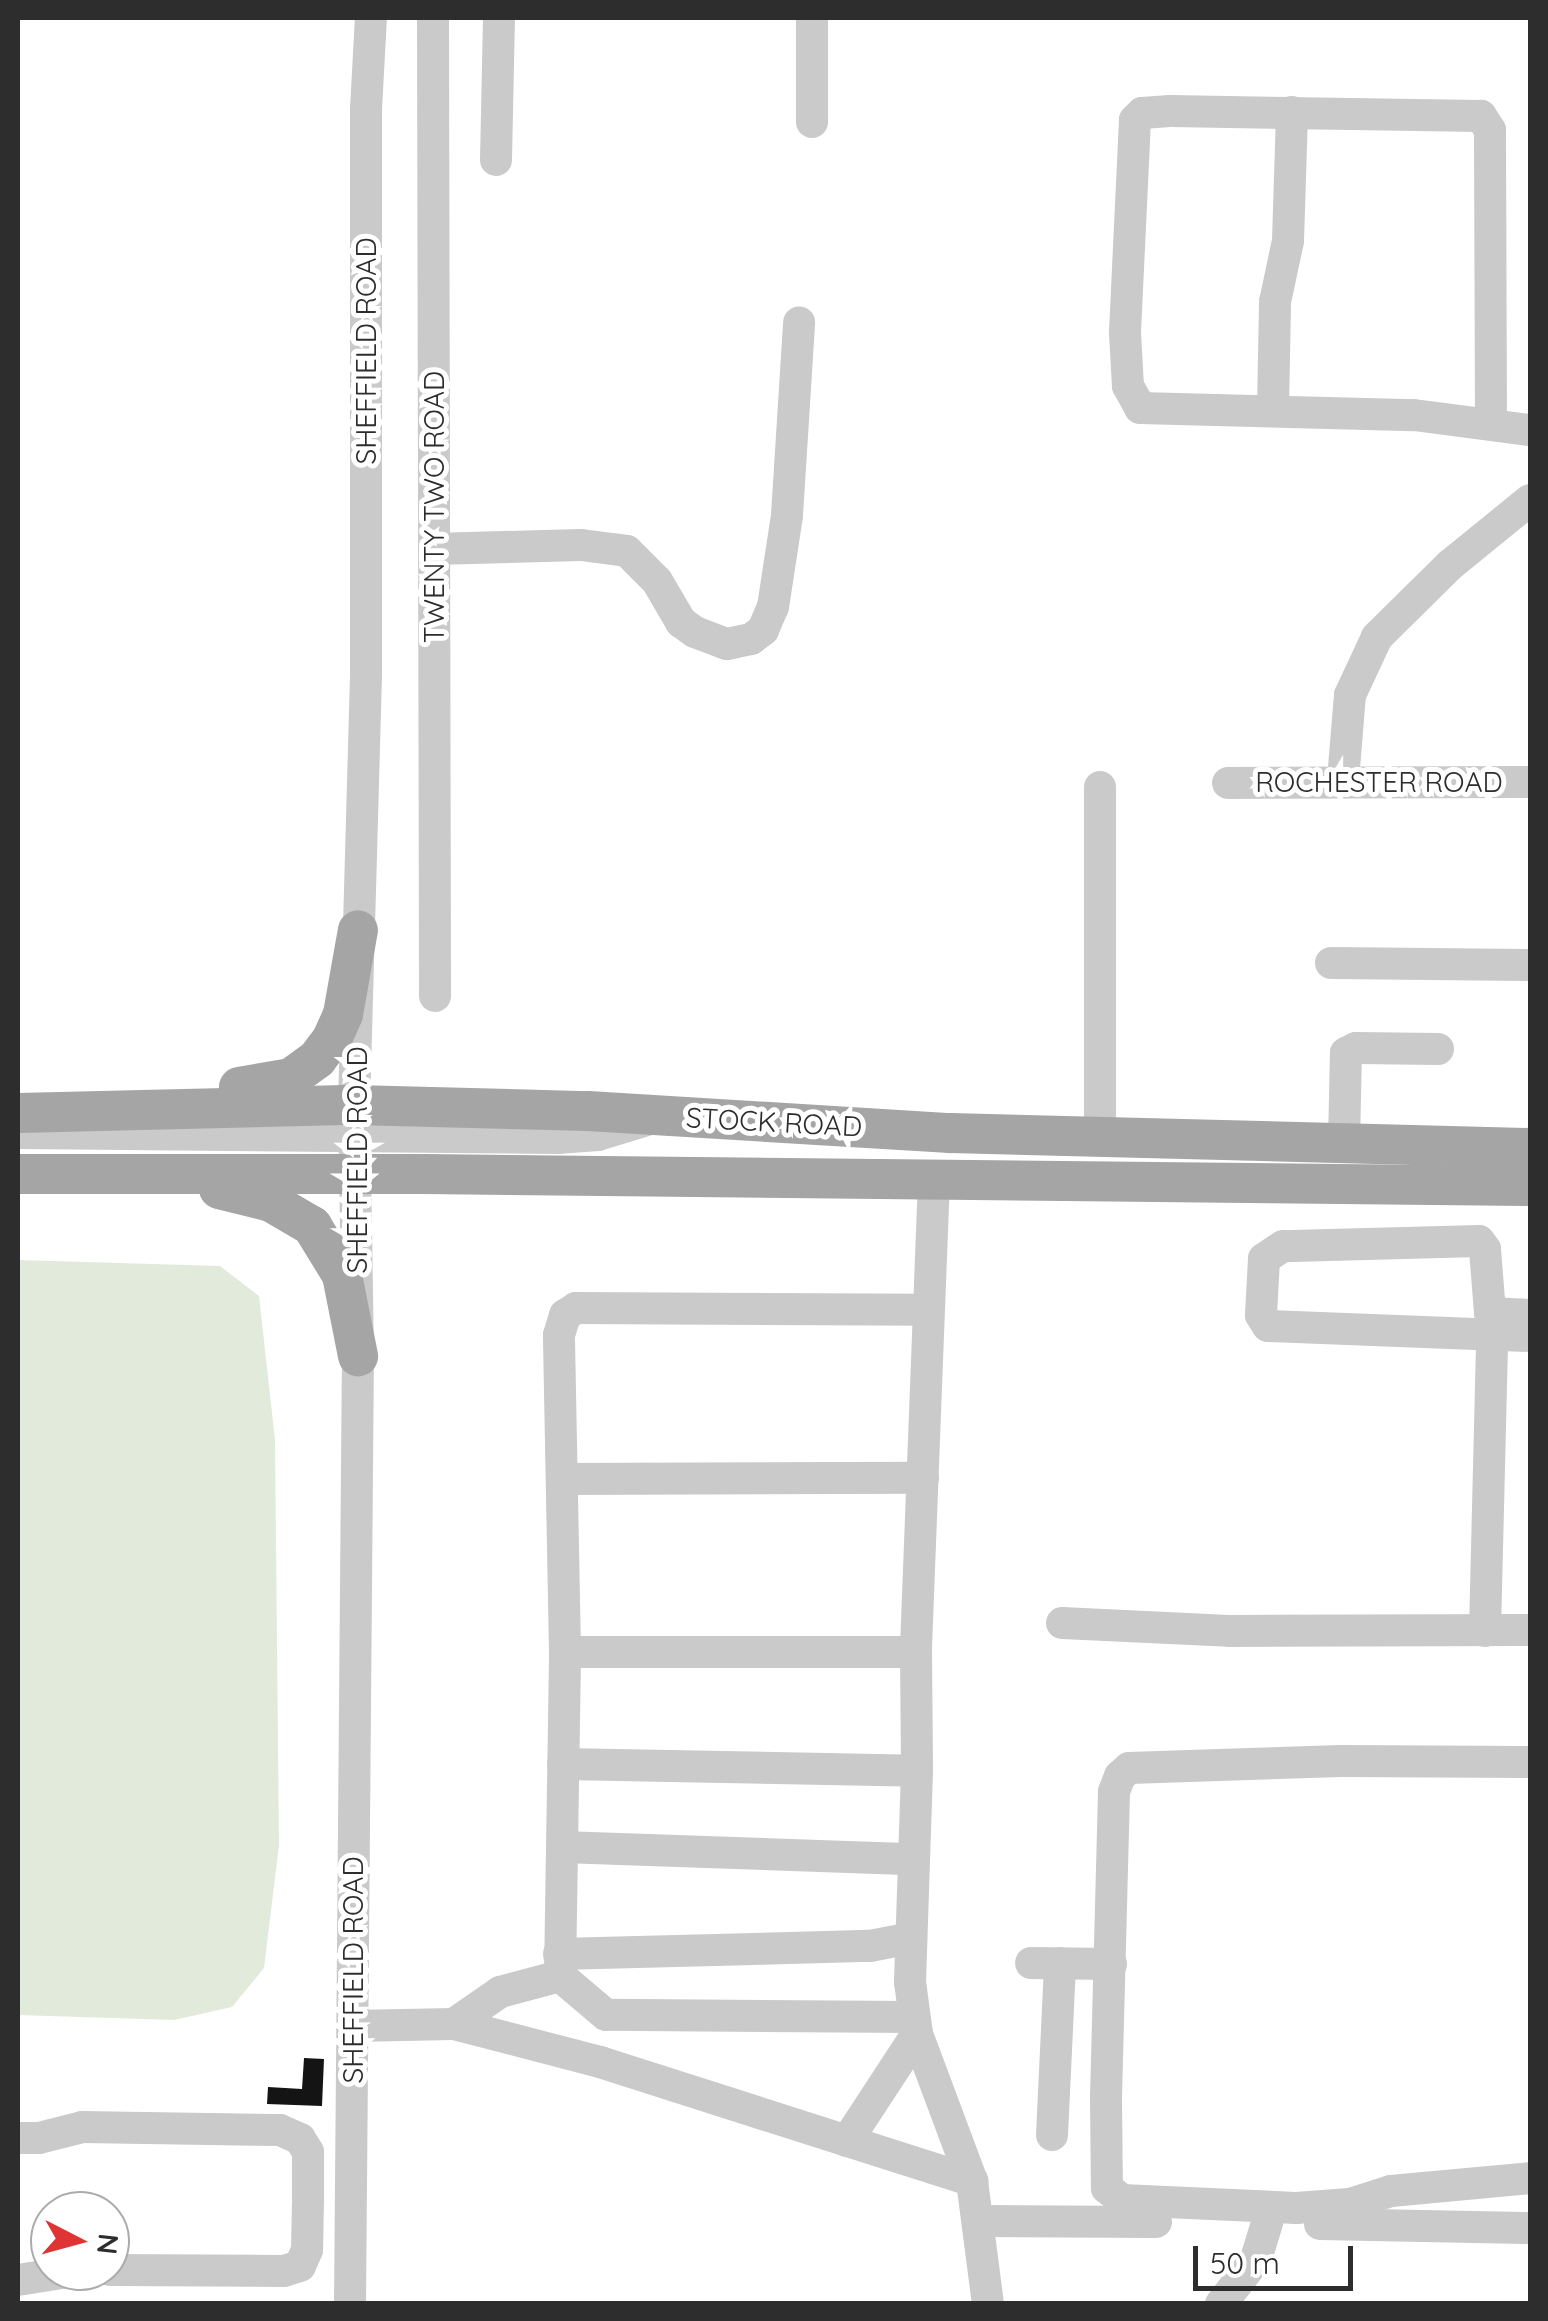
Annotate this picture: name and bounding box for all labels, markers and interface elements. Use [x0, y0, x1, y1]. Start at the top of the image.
street label: SHEFFIELD ROAD [349, 237, 383, 465]
street label: TWENTY TWO ROAD [417, 371, 451, 643]
street label: ROCHESTER ROAD [1255, 765, 1503, 799]
street label: SHEFFIELD ROAD [340, 1046, 374, 1274]
street label: STOCK ROAD [685, 1101, 863, 1143]
street label: SHEFFIELD ROAD [336, 1856, 370, 2084]
north arrow [30, 2191, 130, 2291]
scale bar [1198, 2226, 1358, 2288]
text: N [90, 2232, 127, 2256]
text: 50 m [1210, 2244, 1280, 2282]

